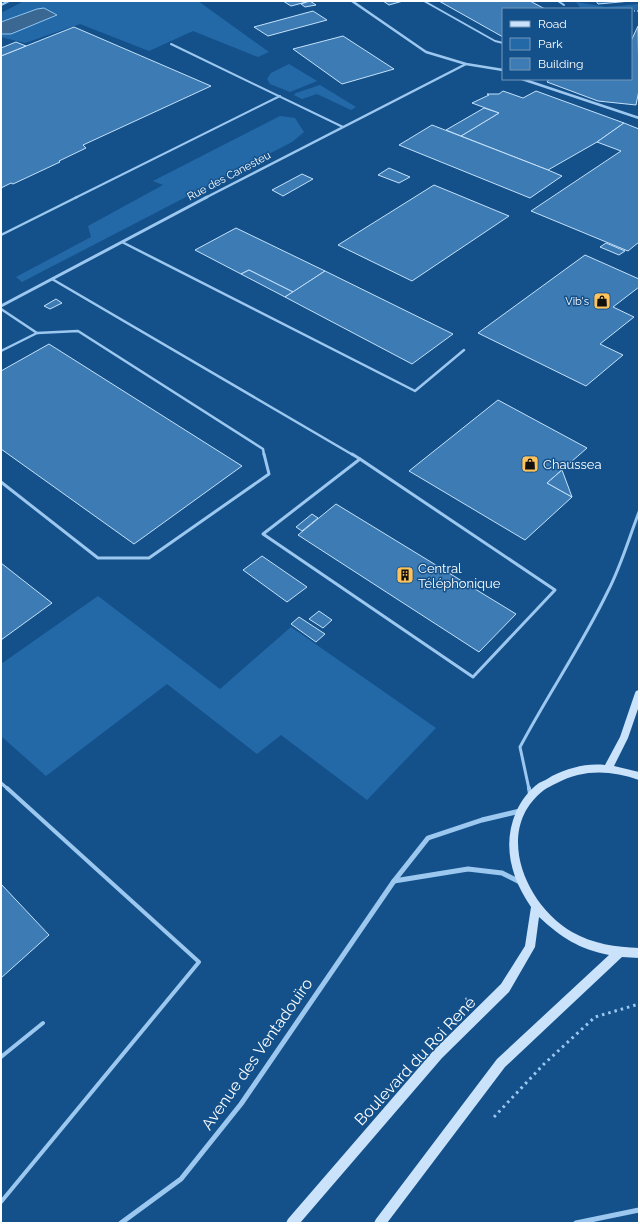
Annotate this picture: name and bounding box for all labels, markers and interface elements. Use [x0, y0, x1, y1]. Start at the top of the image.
legend [502, 8, 632, 80]
text: Road [538, 17, 567, 31]
text: Park [538, 37, 563, 51]
text: Building [538, 57, 584, 71]
street label: Rue des Canesteu [185, 149, 273, 203]
shop icon: Vib's [592, 291, 612, 311]
place label: Vib's [565, 295, 589, 308]
shop icon: Chaussea [520, 454, 540, 474]
place label: Chaussea [543, 457, 602, 472]
place label: Central Téléphonique [418, 561, 501, 591]
building icon: Central Téléphonique [395, 565, 415, 585]
street label: Avenue des Ventadouïro [197, 975, 317, 1133]
street label: Boulevard du Roi René [350, 993, 480, 1129]

